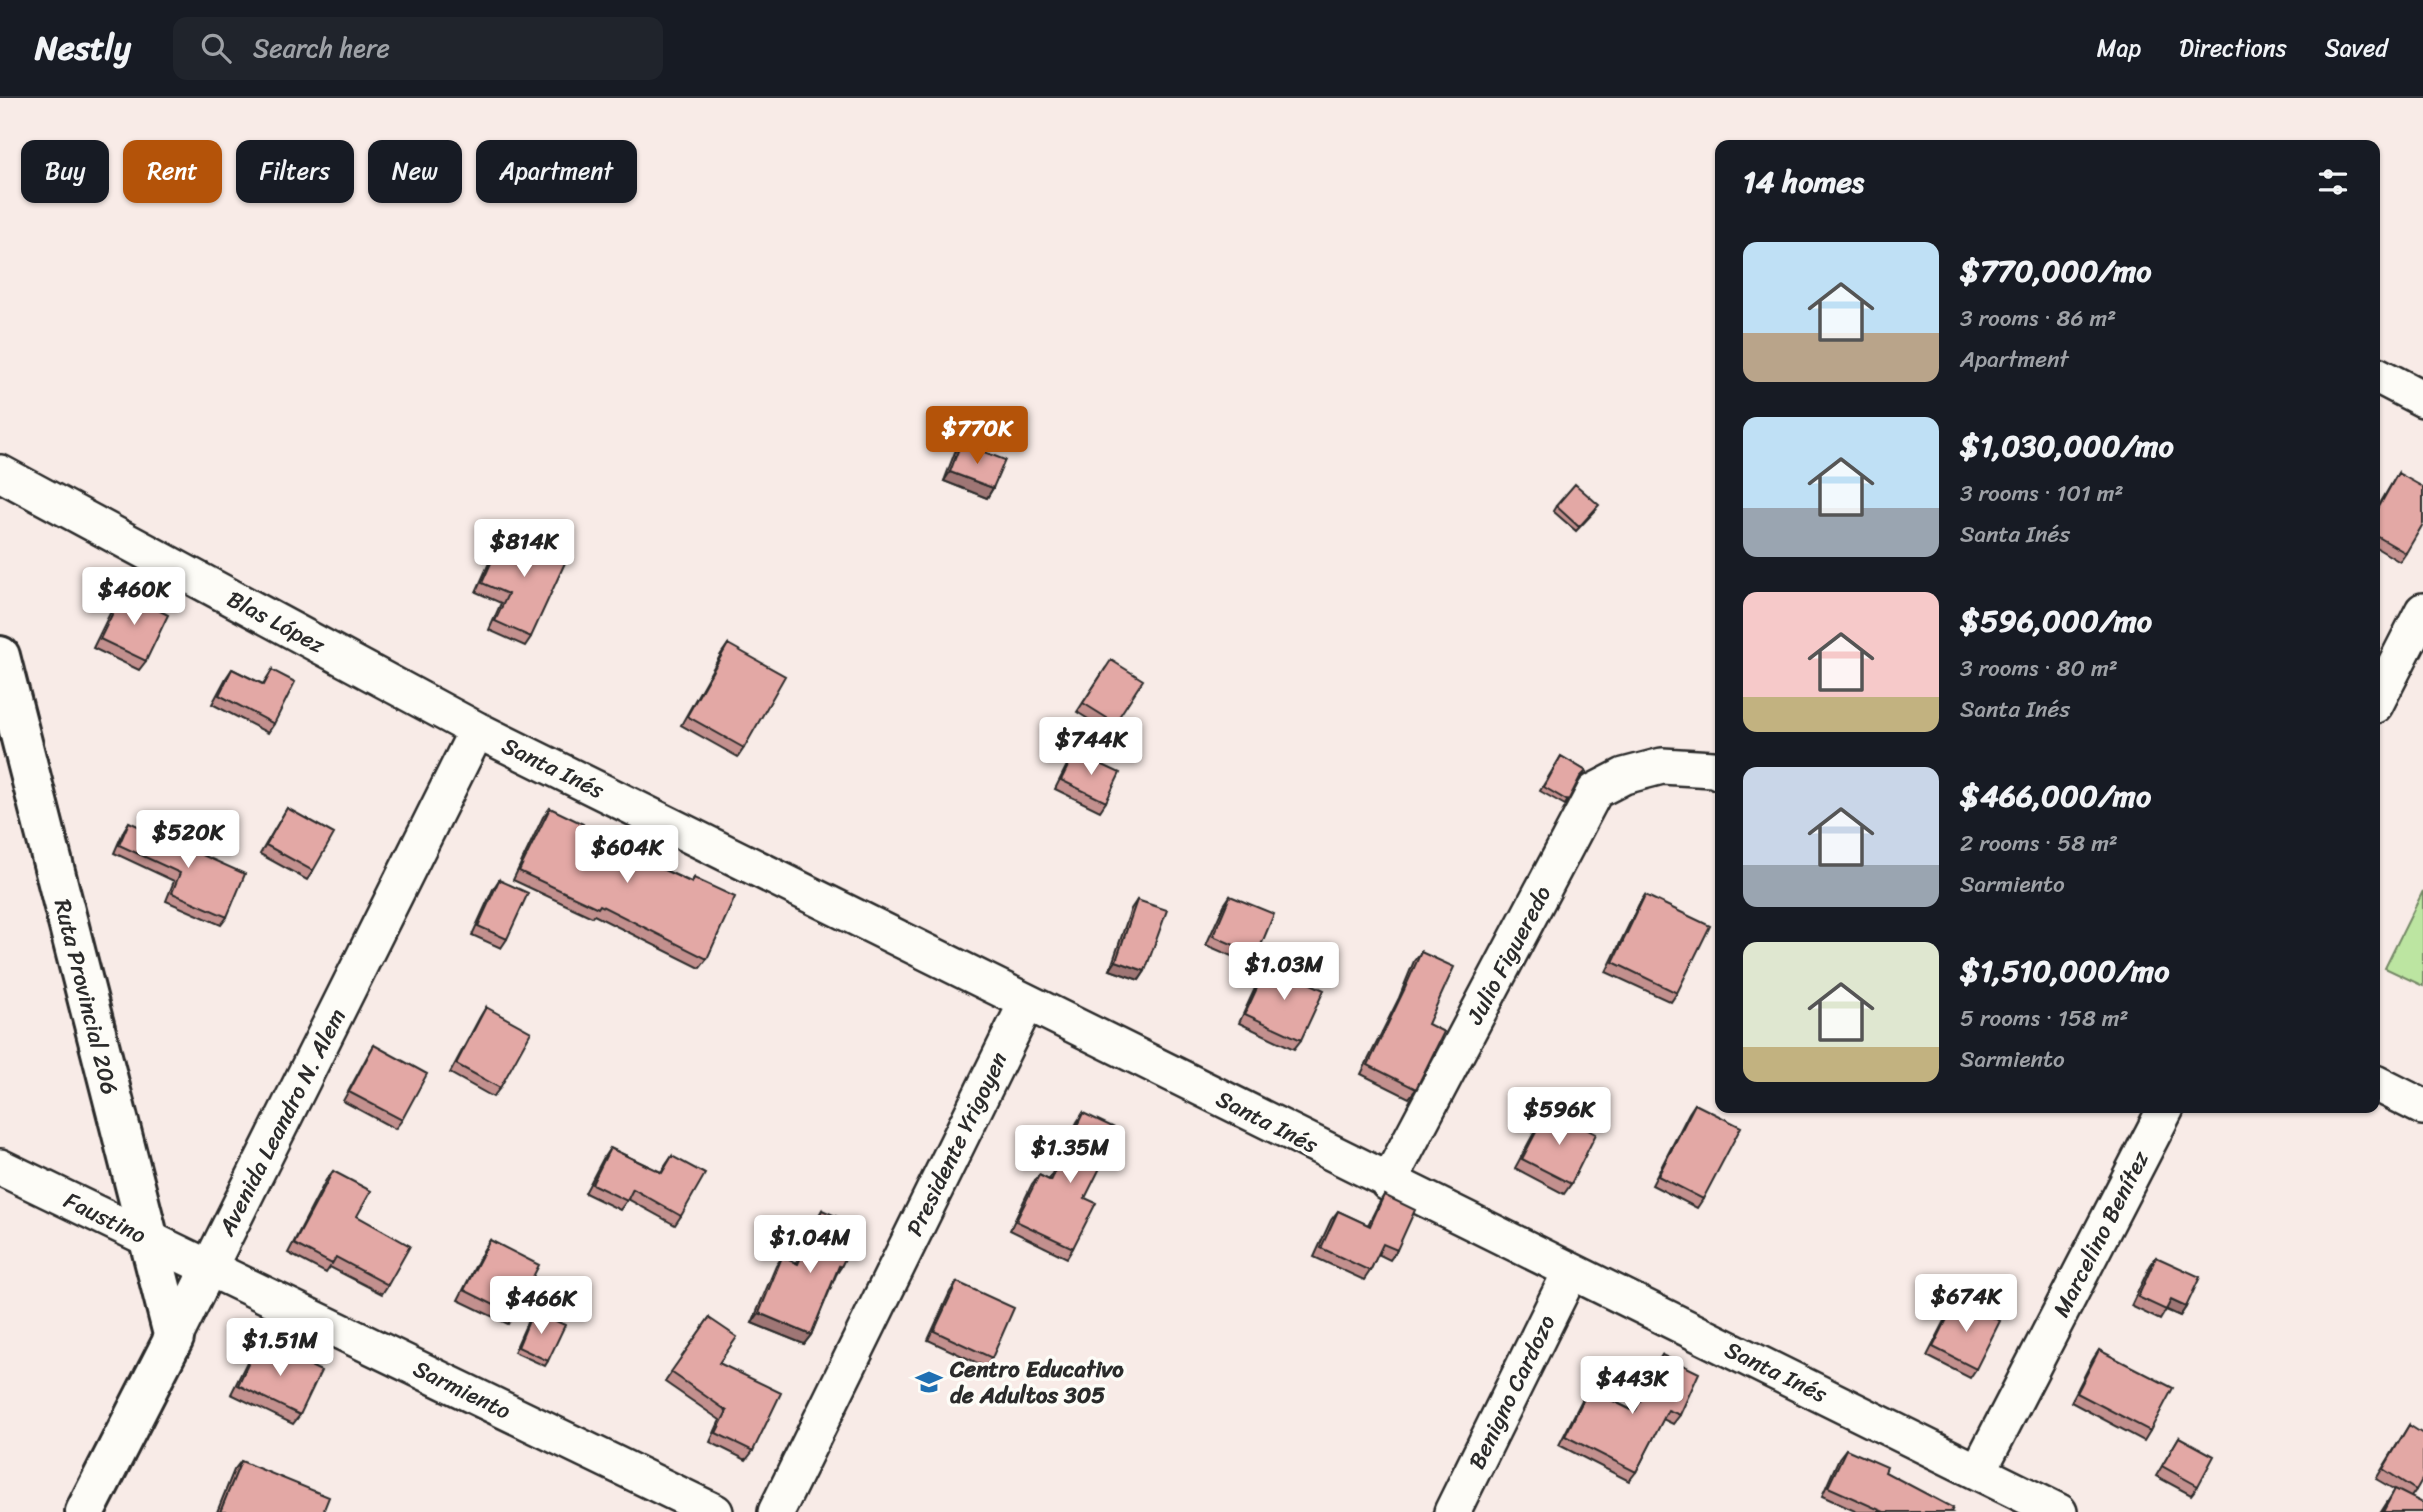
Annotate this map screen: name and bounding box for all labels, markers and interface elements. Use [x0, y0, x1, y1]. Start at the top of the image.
search box [173, 17, 663, 80]
text: Nestly [35, 19, 131, 77]
text: Search here [253, 25, 390, 71]
text: Map [2097, 27, 2141, 69]
text: Directions [2179, 27, 2287, 69]
text: Saved [2325, 27, 2388, 69]
icon: search [197, 29, 235, 67]
chip: Buy [21, 140, 109, 203]
chip: Rent [123, 140, 222, 203]
chip: Filters [236, 140, 354, 203]
chip: New [368, 140, 462, 203]
chip: Apartment [476, 140, 637, 203]
text: 14 homes [1743, 155, 1864, 209]
icon: filters [2314, 163, 2352, 201]
text: $770,000/mo [1960, 244, 2152, 298]
icon: home [1799, 270, 1883, 354]
text: 3 rooms · 86 m² [1960, 298, 2116, 339]
text: Apartment [1960, 339, 2069, 380]
pin: $770K [928, 406, 1026, 466]
text: $770K [942, 408, 1012, 449]
text: $1,030,000/mo [1960, 419, 2174, 473]
icon: home [1799, 445, 1883, 529]
text: 3 rooms · 101 m² [1960, 473, 2124, 514]
text: Santa Inés [1960, 514, 2070, 555]
pin: $814K [475, 519, 573, 579]
text: $814K [490, 521, 558, 562]
pin: $460K [85, 568, 183, 627]
text: $460K [98, 569, 170, 610]
street label: Blas López [219, 579, 334, 666]
text: $596,000/mo [1960, 594, 2152, 648]
icon: home [1799, 620, 1883, 704]
text: 3 rooms · 80 m² [1960, 648, 2118, 689]
text: Santa Inés [1960, 689, 2070, 730]
pin: $744K [1042, 718, 1140, 777]
text: $744K [1055, 719, 1127, 760]
street label: Santa Inés [495, 725, 612, 811]
text: $466,000/mo [1960, 769, 2151, 823]
icon: home [1799, 795, 1883, 879]
pin: $520K [139, 810, 237, 870]
text: $520K [152, 812, 224, 853]
text: 2 rooms · 58 m² [1960, 823, 2118, 864]
pin: $604K [578, 826, 676, 885]
text: $604K [591, 827, 663, 868]
text: Sarmiento [1960, 864, 2065, 905]
street label: Julio Figueredo [1455, 878, 1563, 1033]
street label: Ruta Provincial 206 [42, 895, 130, 1099]
pin: $1.03M [1227, 942, 1341, 1002]
text: $1.03M [1245, 944, 1323, 985]
text: $1,510,000/mo [1960, 944, 2169, 998]
icon: home [1799, 970, 1883, 1054]
text: 5 rooms · 158 m² [1960, 998, 2129, 1039]
street label: Avenida Leandro N. Alem [206, 1001, 357, 1244]
text: Sarmiento [1960, 1039, 2065, 1080]
street label: Presidente Yrigoyen [894, 1044, 1020, 1243]
street label: Santa Inés [1209, 1079, 1326, 1165]
pin: $596K [1510, 1088, 1608, 1147]
text: $596K [1524, 1089, 1594, 1130]
pin: $1.35M [1013, 1126, 1127, 1185]
text: $1.35M [1031, 1127, 1109, 1168]
street label: Marcelino Benítez [2041, 1142, 2161, 1325]
street label: Faustino [57, 1180, 154, 1256]
pin: $1.04M [753, 1216, 867, 1275]
text: $1.04M [770, 1217, 850, 1258]
pin: $674K [1917, 1274, 2015, 1334]
pin: $466K [492, 1276, 590, 1336]
text: $674K [1931, 1276, 2001, 1317]
text: $466K [506, 1278, 576, 1319]
street label: Benigno Cardozo [1457, 1308, 1567, 1476]
pin: $1.51M [223, 1318, 337, 1378]
text: $1.51M [243, 1320, 317, 1361]
street label: Santa Inés [1718, 1329, 1835, 1415]
street label: Sarmiento [406, 1349, 518, 1432]
place label: Centro Educativo de Adultos 305 [949, 1349, 1124, 1416]
pin: $443K [1583, 1356, 1681, 1416]
text: $443K [1597, 1358, 1667, 1399]
school or university icon: Centro Educativo de Adultos 305 [914, 1367, 944, 1397]

